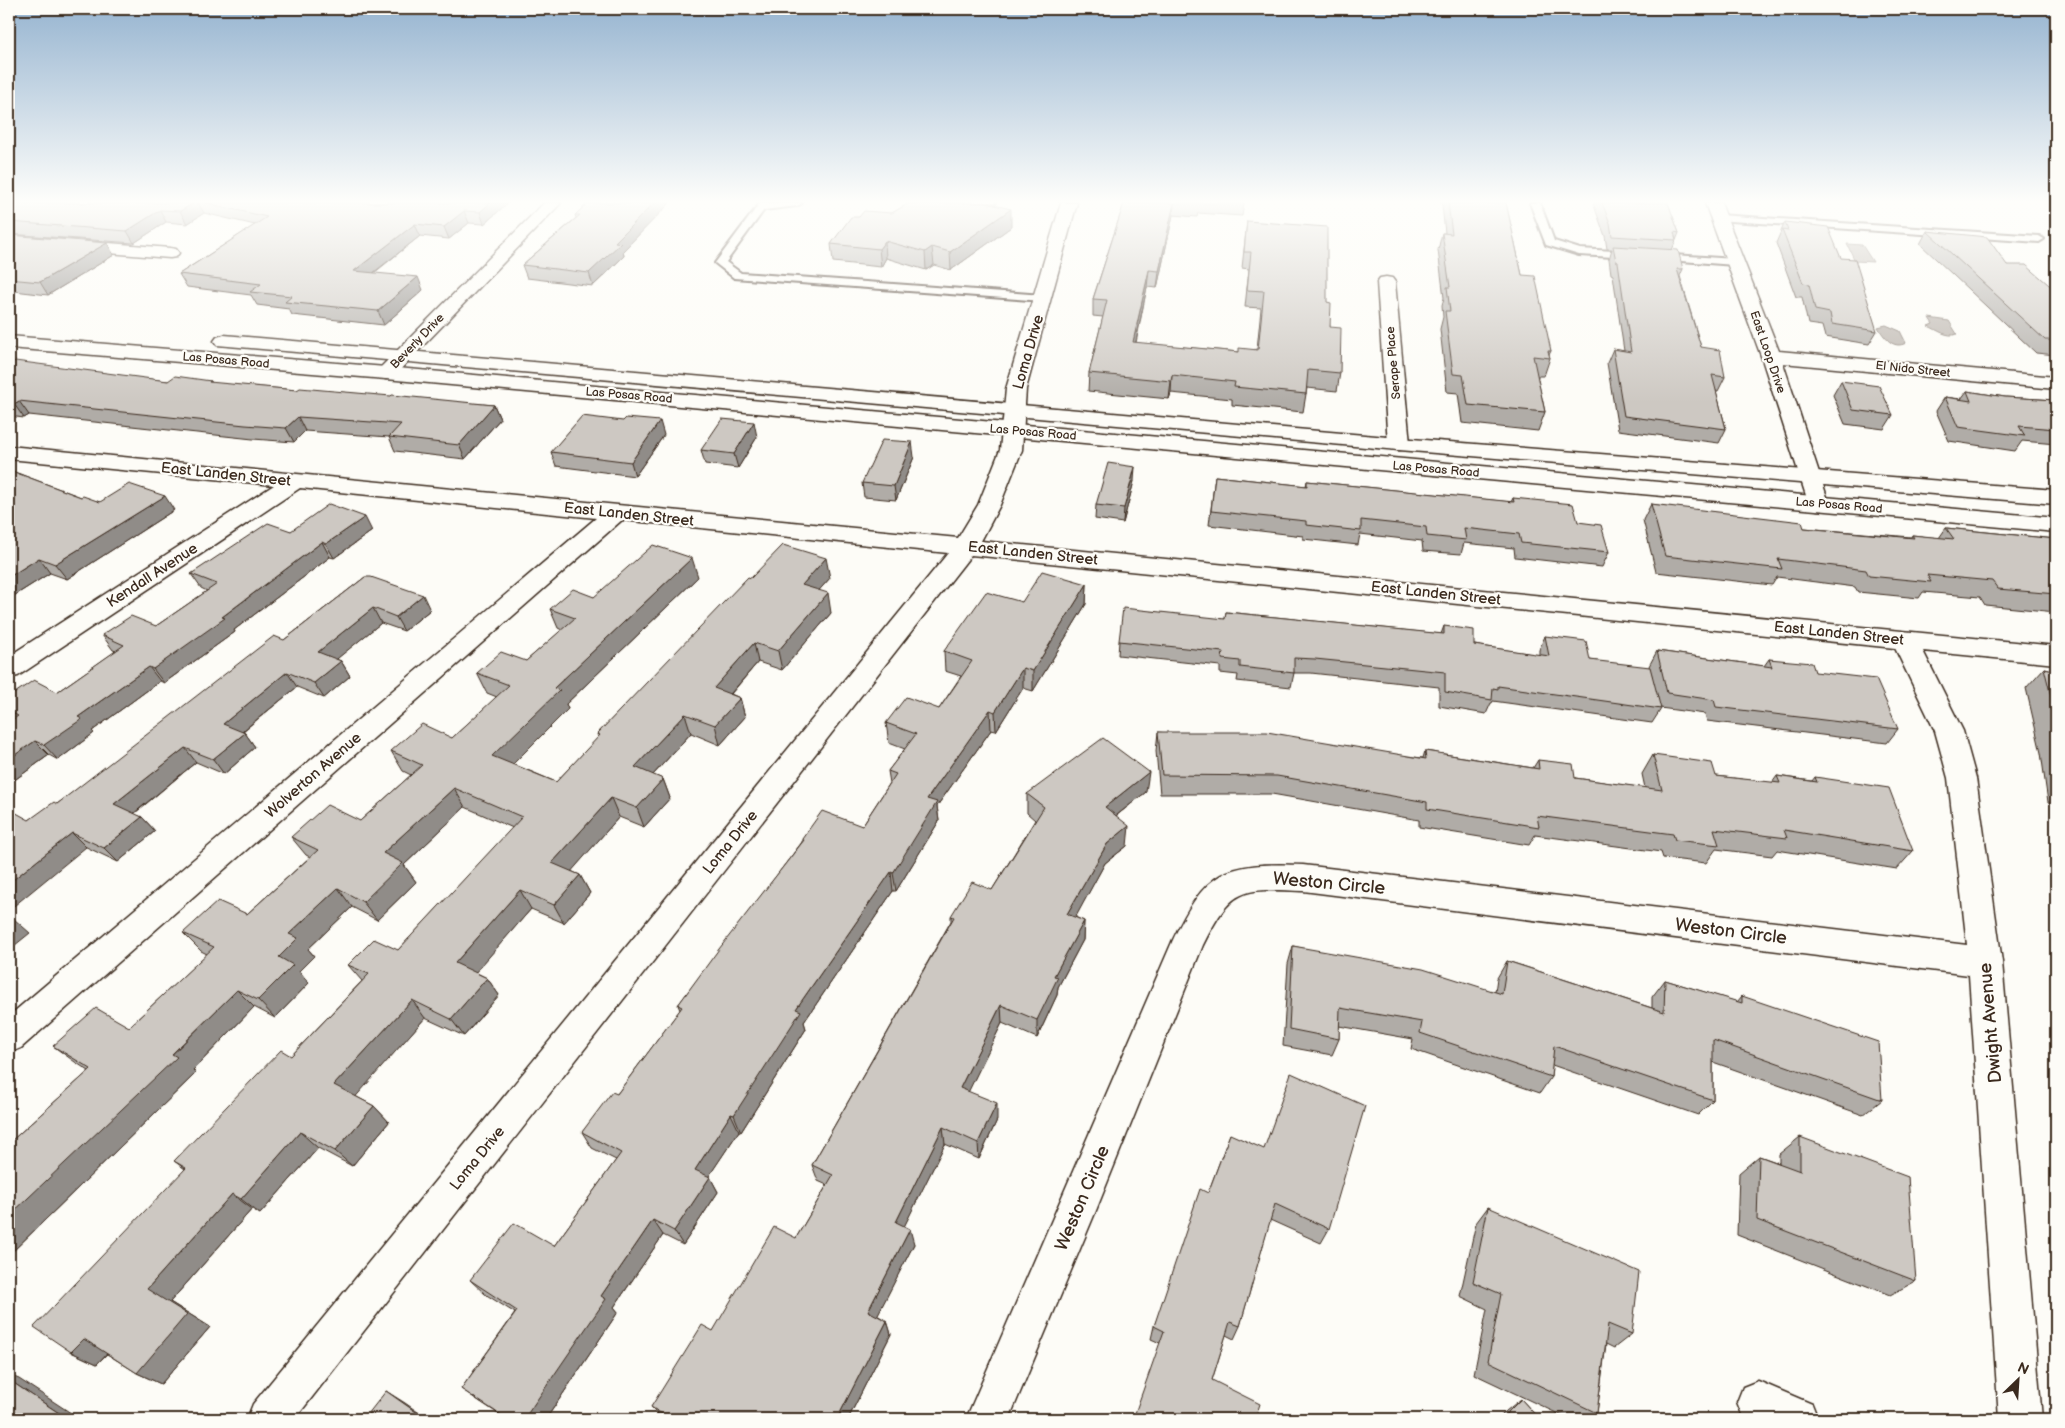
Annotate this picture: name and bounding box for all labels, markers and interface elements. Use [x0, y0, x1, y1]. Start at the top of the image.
street label: East Loop Drive [1746, 309, 1789, 395]
street label: Beverly Drive [387, 311, 447, 372]
street label: Loma Drive [1009, 312, 1048, 392]
street label: Serape Place [1383, 326, 1404, 400]
street label: Las Posas Road [182, 349, 270, 372]
street label: El Nido Street [1875, 358, 1951, 381]
street label: Las Posas Road [585, 384, 673, 407]
street label: Las Posas Road [989, 421, 1077, 444]
street label: East Landen Street [160, 458, 292, 491]
street label: Las Posas Road [1392, 458, 1480, 481]
street label: Las Posas Road [1795, 494, 1883, 517]
street label: East Landen Street [563, 498, 695, 531]
street label: East Landen Street [967, 537, 1099, 570]
street label: Kendall Avenue [103, 539, 202, 612]
street label: East Landen Street [1370, 577, 1502, 610]
street label: East Landen Street [1773, 617, 1905, 650]
street label: Wolverton Avenue [261, 728, 366, 822]
street label: Loma Drive [699, 806, 762, 878]
street label: Weston Circle [1272, 868, 1386, 899]
street label: Weston Circle [1674, 914, 1788, 949]
street label: Dwight Avenue [1975, 962, 2006, 1084]
street label: Loma Drive [446, 1122, 509, 1194]
street label: Weston Circle [1051, 1142, 1114, 1254]
north arrow [1992, 1356, 2042, 1406]
text: N [2015, 1359, 2032, 1379]

